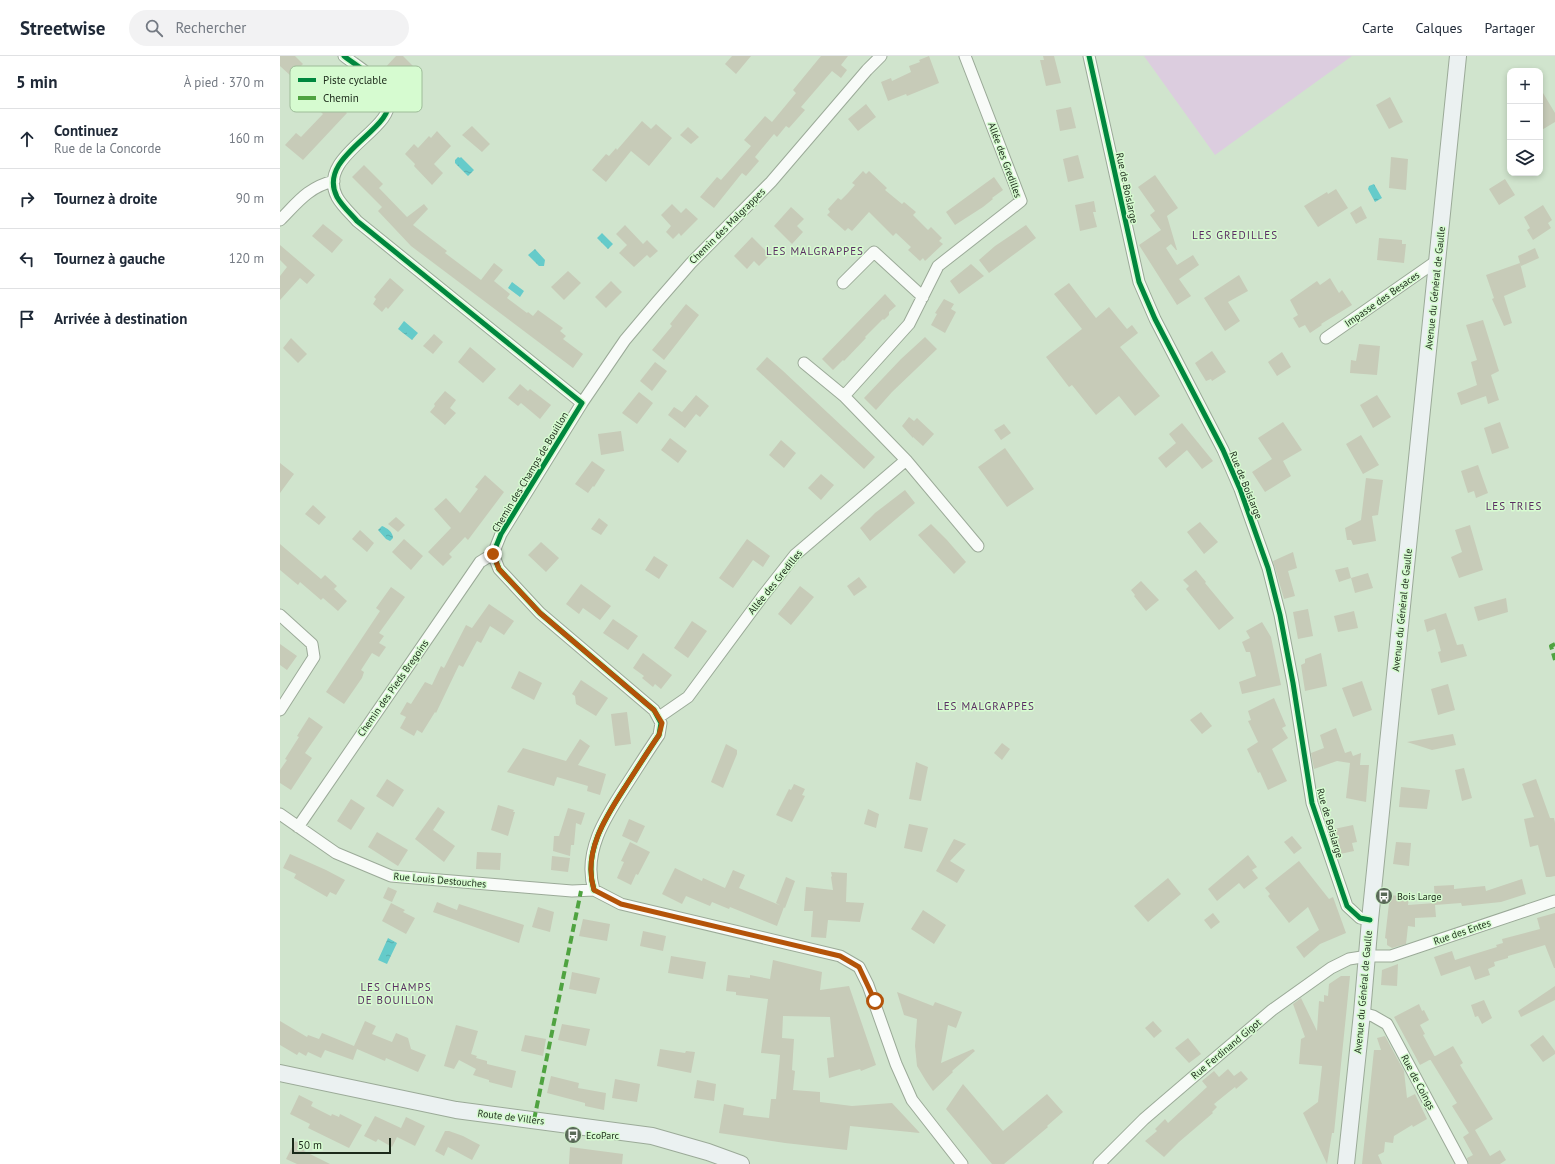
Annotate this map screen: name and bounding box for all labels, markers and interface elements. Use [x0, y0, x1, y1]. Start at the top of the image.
search box [129, 10, 409, 46]
text: Streetwise [20, 16, 105, 40]
icon: search [143, 17, 165, 39]
text: Rechercher [175, 18, 246, 37]
text: Carte [1362, 19, 1394, 37]
text: Calques [1416, 19, 1462, 37]
text: Partager [1484, 19, 1535, 37]
legend [290, 66, 422, 112]
map controls [1507, 68, 1543, 176]
button: + [1507, 68, 1543, 104]
text: 5 min [16, 71, 57, 93]
text: Piste cyclable [323, 73, 387, 87]
text: À pied · 370 m [184, 74, 264, 91]
text: Chemin [323, 91, 359, 105]
button: − [1507, 104, 1543, 140]
street label: Allée des Gredilles [985, 120, 1025, 200]
text: Continuez [54, 121, 118, 140]
icon: ahead [16, 128, 38, 150]
text: 160 m [229, 130, 264, 147]
text: Rue de la Concorde [54, 140, 161, 157]
button: layers [1507, 140, 1543, 176]
street label: Rue de Boislarge [1113, 151, 1141, 225]
street label: Chemin des Malgrappes [686, 185, 768, 267]
icon: right [16, 188, 38, 210]
text: Tournez à droite [54, 189, 157, 208]
text: 90 m [236, 190, 264, 207]
street label: Avenue du Général de Gaulle [1422, 226, 1448, 350]
district label: LES GREDILLES [1192, 228, 1278, 242]
district label: LES MALGRAPPES [766, 244, 864, 258]
icon: left [16, 248, 38, 270]
text: Tournez à gauche [54, 249, 165, 268]
text: 120 m [229, 250, 264, 267]
street label: Impasse des Besaces [1342, 268, 1422, 330]
icon: arrive [16, 308, 38, 330]
text: Arrivée à destination [54, 309, 187, 328]
street label: Chemin des Champs de Bouillon [489, 409, 571, 535]
street label: Rue de Boislarge [1226, 449, 1266, 521]
district label: LES TRIES [1486, 499, 1542, 513]
route end [484, 545, 502, 563]
street label: Allée des Gredilles [745, 547, 805, 617]
street label: Avenue du Général de Gaulle [1389, 548, 1415, 672]
street label: Chemin des Pieds Bregoins [355, 637, 431, 739]
district label: LES MALGRAPPES [937, 699, 1035, 713]
street label: Rue de Boislarge [1314, 787, 1346, 859]
street label: Rue Louis Destouches [393, 869, 487, 891]
bus stop icon: Bois Large [1374, 886, 1394, 906]
place label: Bois Large [1397, 890, 1442, 903]
street label: Rue des Entes [1432, 916, 1492, 948]
street label: Avenue du Général de Gaulle [1351, 930, 1375, 1054]
district label: LES CHAMPS DE BOUILLON [358, 980, 434, 1007]
route start [866, 992, 884, 1010]
street label: Rue Ferdinand Gigot [1188, 1015, 1264, 1082]
street label: Rue de Coings [1398, 1052, 1438, 1112]
street label: Route de Villers [477, 1106, 545, 1128]
bus stop icon: EcoParc [563, 1125, 583, 1145]
place label: EcoParc [586, 1129, 620, 1142]
scale bar [292, 1136, 391, 1155]
text: 50 m [298, 1138, 322, 1152]

